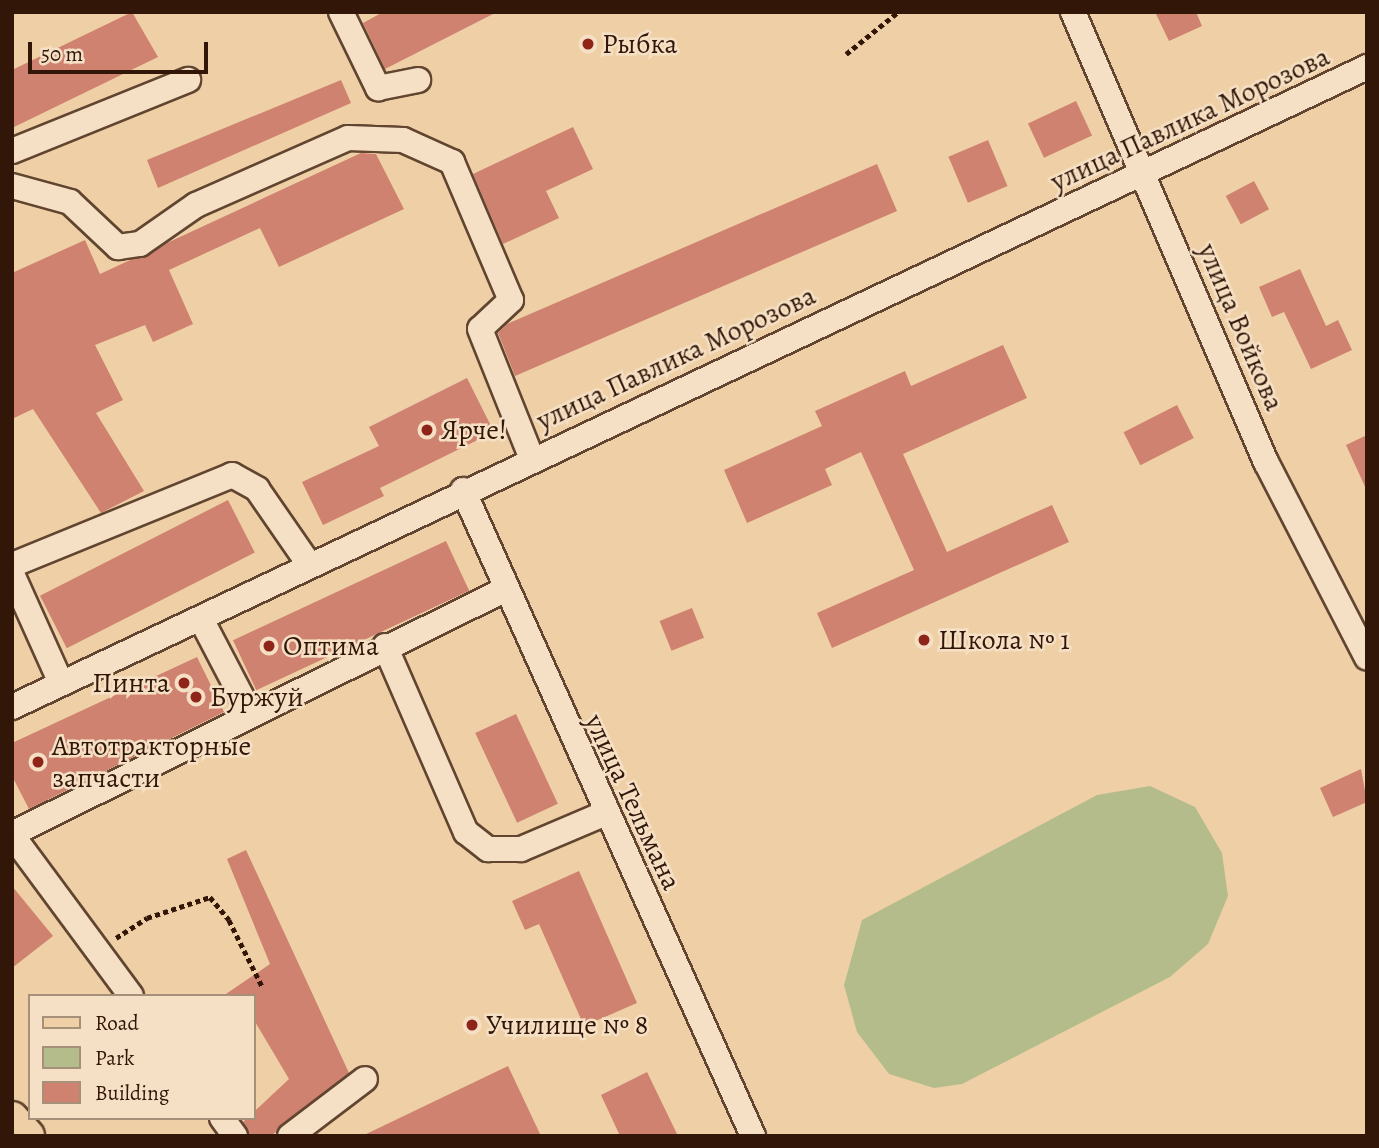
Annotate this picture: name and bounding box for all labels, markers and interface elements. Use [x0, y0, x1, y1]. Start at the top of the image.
place label: Рыбка [602, 27, 677, 61]
scale bar [32, 28, 212, 72]
marker: Рыбка [580, 36, 596, 52]
text: 50 m [41, 40, 83, 68]
street label: улица Павлика Морозова [1045, 40, 1335, 198]
street label: улица Войкова [1191, 238, 1291, 416]
street label: улица Павлика Морозова [531, 279, 821, 437]
place label: Ярче! [441, 413, 507, 447]
marker: Ярче! [419, 422, 435, 438]
place label: Школа № 1 [938, 623, 1070, 657]
place label: Оптима [283, 629, 379, 663]
marker: Школа № 1 [916, 632, 932, 648]
marker: Оптима [261, 638, 277, 654]
place label: Пинта [92, 666, 170, 700]
marker: Пинта [176, 675, 192, 691]
place label: Буржуй [210, 680, 304, 714]
marker: Буржуй [188, 689, 204, 705]
street label: улица Тельмана [578, 709, 688, 895]
place label: Автотракторные запчасти [52, 729, 251, 795]
marker: Автотракторные запчасти [30, 754, 46, 770]
legend [28, 994, 256, 1120]
place label: Училище № 8 [486, 1008, 648, 1042]
text: Road [95, 1009, 139, 1037]
marker: Училище № 8 [464, 1017, 480, 1033]
text: Park [95, 1044, 134, 1072]
text: Building [95, 1079, 169, 1107]

